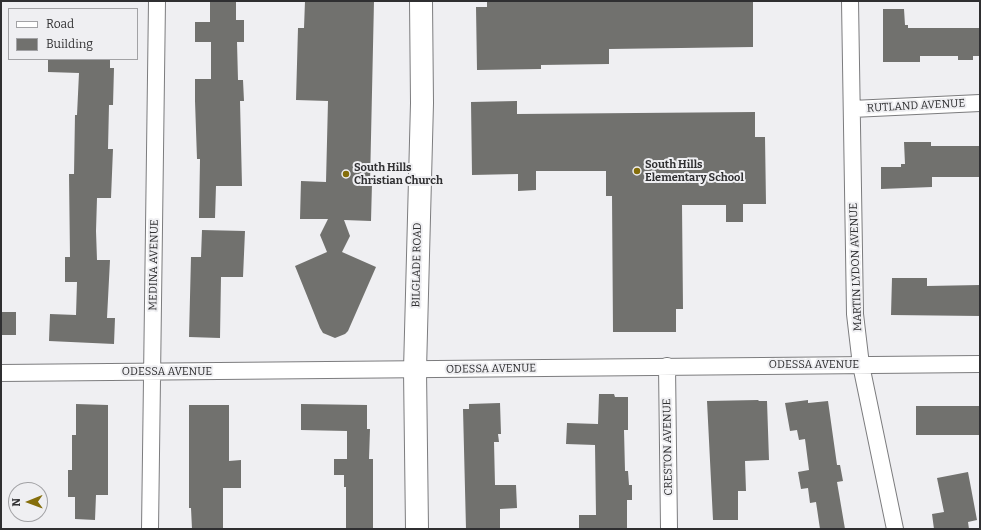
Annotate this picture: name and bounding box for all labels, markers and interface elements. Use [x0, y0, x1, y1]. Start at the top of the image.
legend [8, 8, 138, 60]
text: Road [46, 17, 74, 31]
text: Building [46, 37, 93, 51]
street label: RUTLAND AVENUE [867, 97, 965, 115]
place label: South Hills Elementary School [645, 158, 744, 184]
place label: South Hills Christian Church [354, 161, 443, 187]
marker: South Hills Elementary School [632, 166, 642, 176]
marker: South Hills Christian Church [341, 169, 351, 179]
street label: MARTIN LYDON AVENUE [847, 203, 865, 331]
street label: MEDINA AVENUE [147, 219, 161, 311]
street label: BILGLADE ROAD [410, 222, 424, 308]
street label: ODESSA AVENUE [769, 358, 859, 372]
street label: ODESSA AVENUE [446, 362, 536, 376]
street label: ODESSA AVENUE [122, 365, 212, 379]
street label: CRESTON AVENUE [661, 398, 675, 496]
north arrow [8, 482, 48, 522]
text: N [10, 498, 23, 507]

